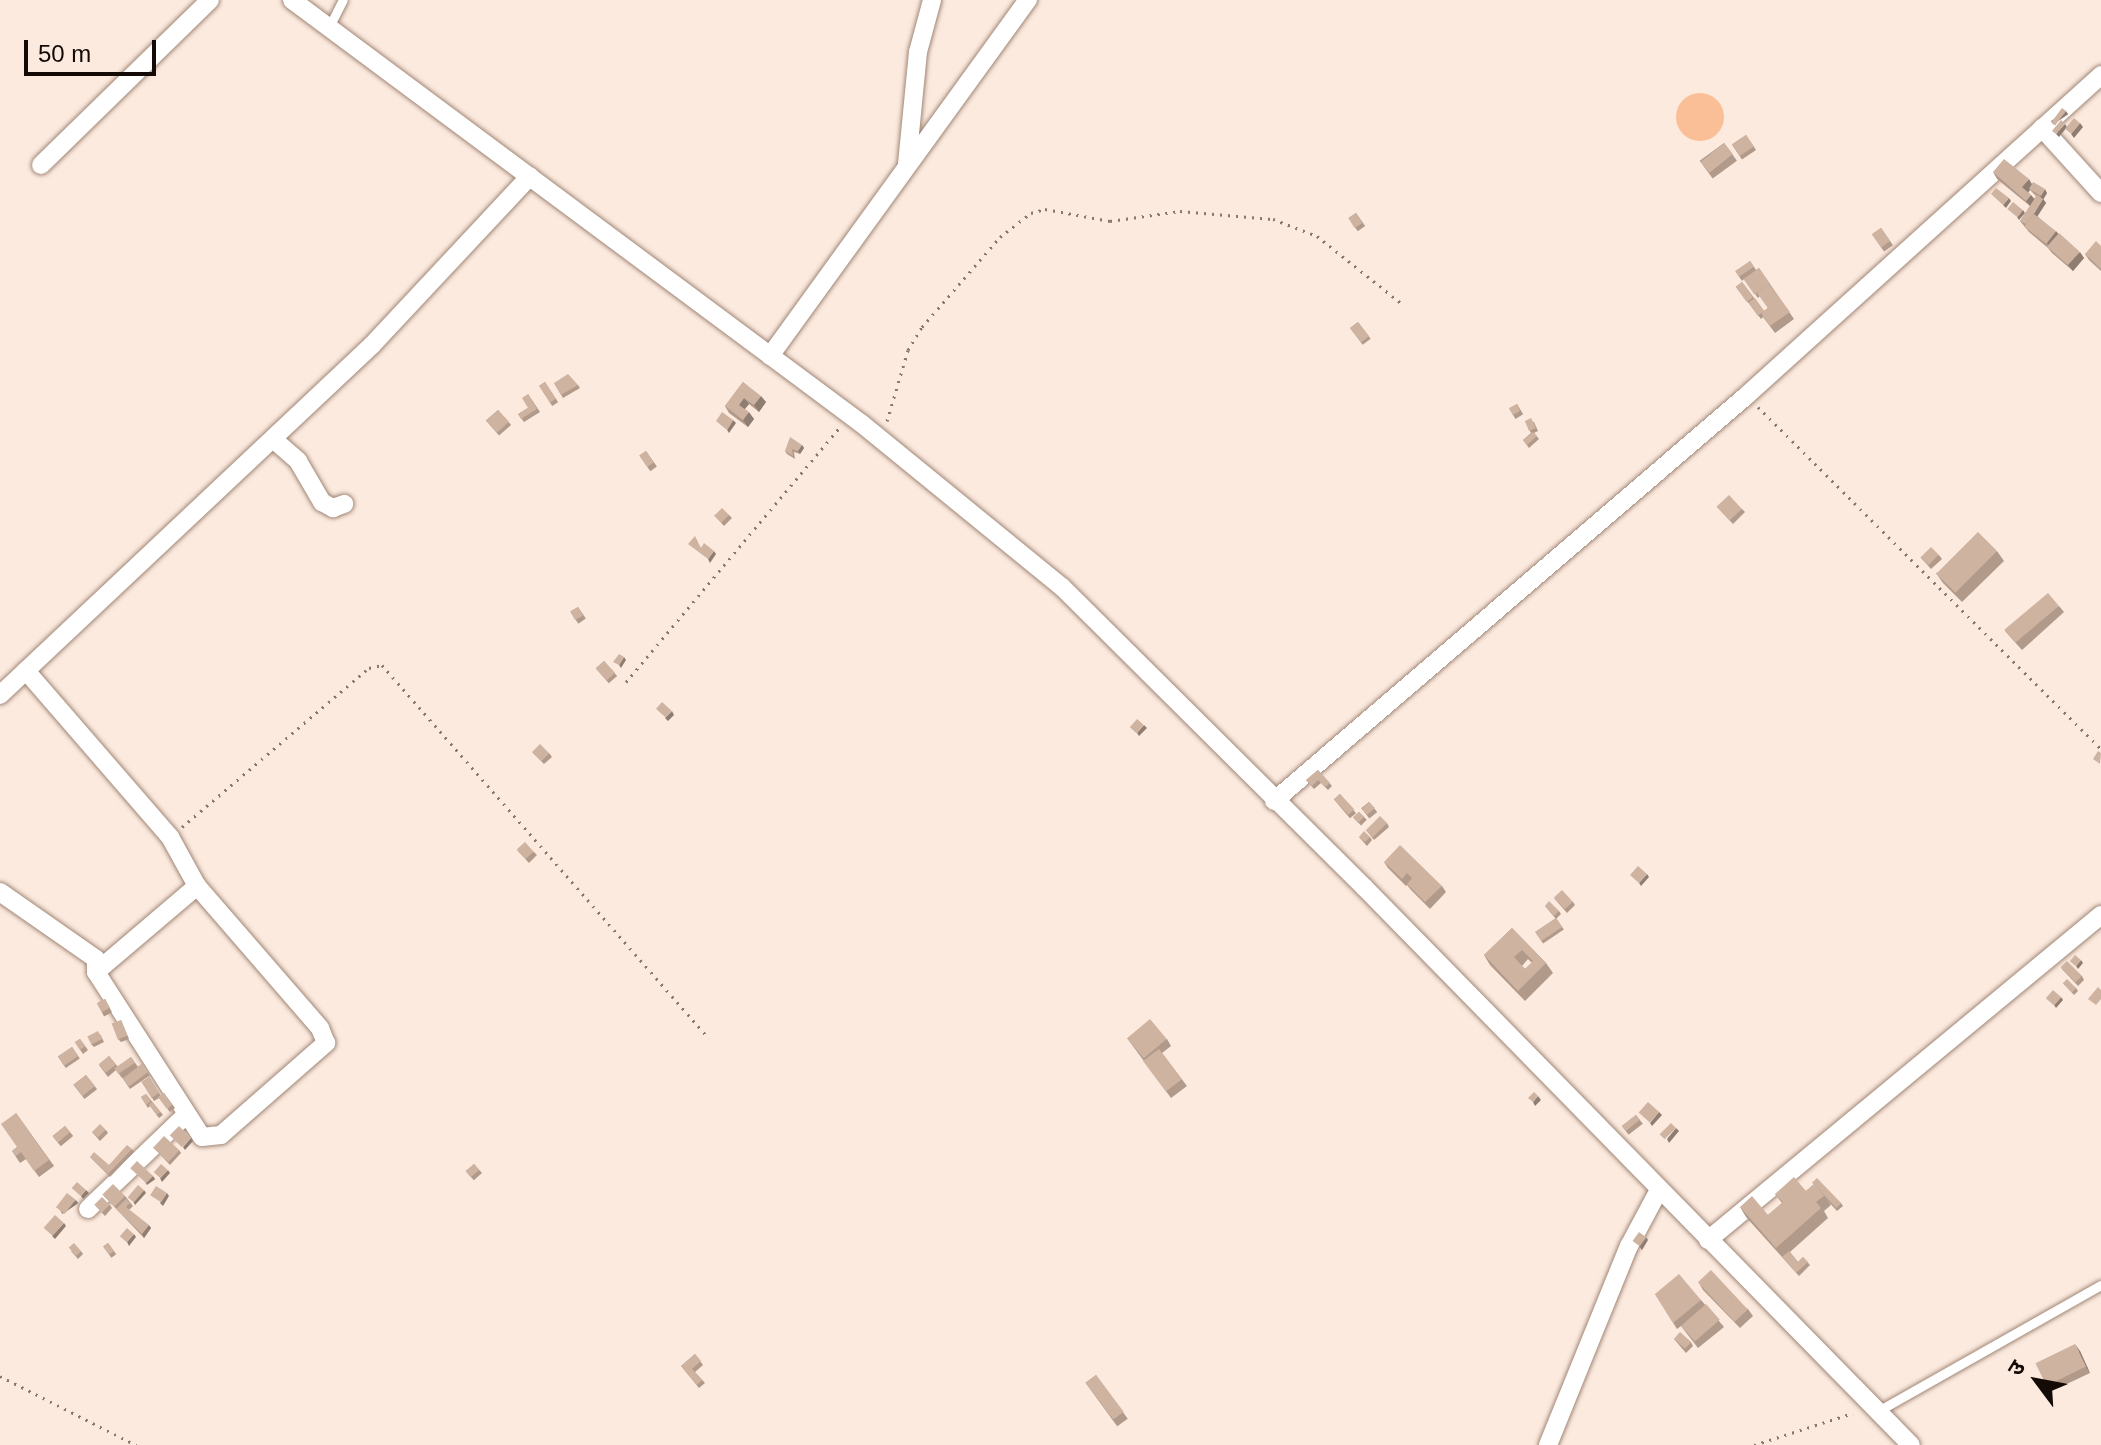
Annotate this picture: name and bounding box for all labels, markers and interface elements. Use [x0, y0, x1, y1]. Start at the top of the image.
scale bar [28, 24, 160, 74]
text: 50 m [38, 40, 91, 67]
north arrow [1997, 1341, 2077, 1421]
text: उ [2002, 1356, 2030, 1380]

